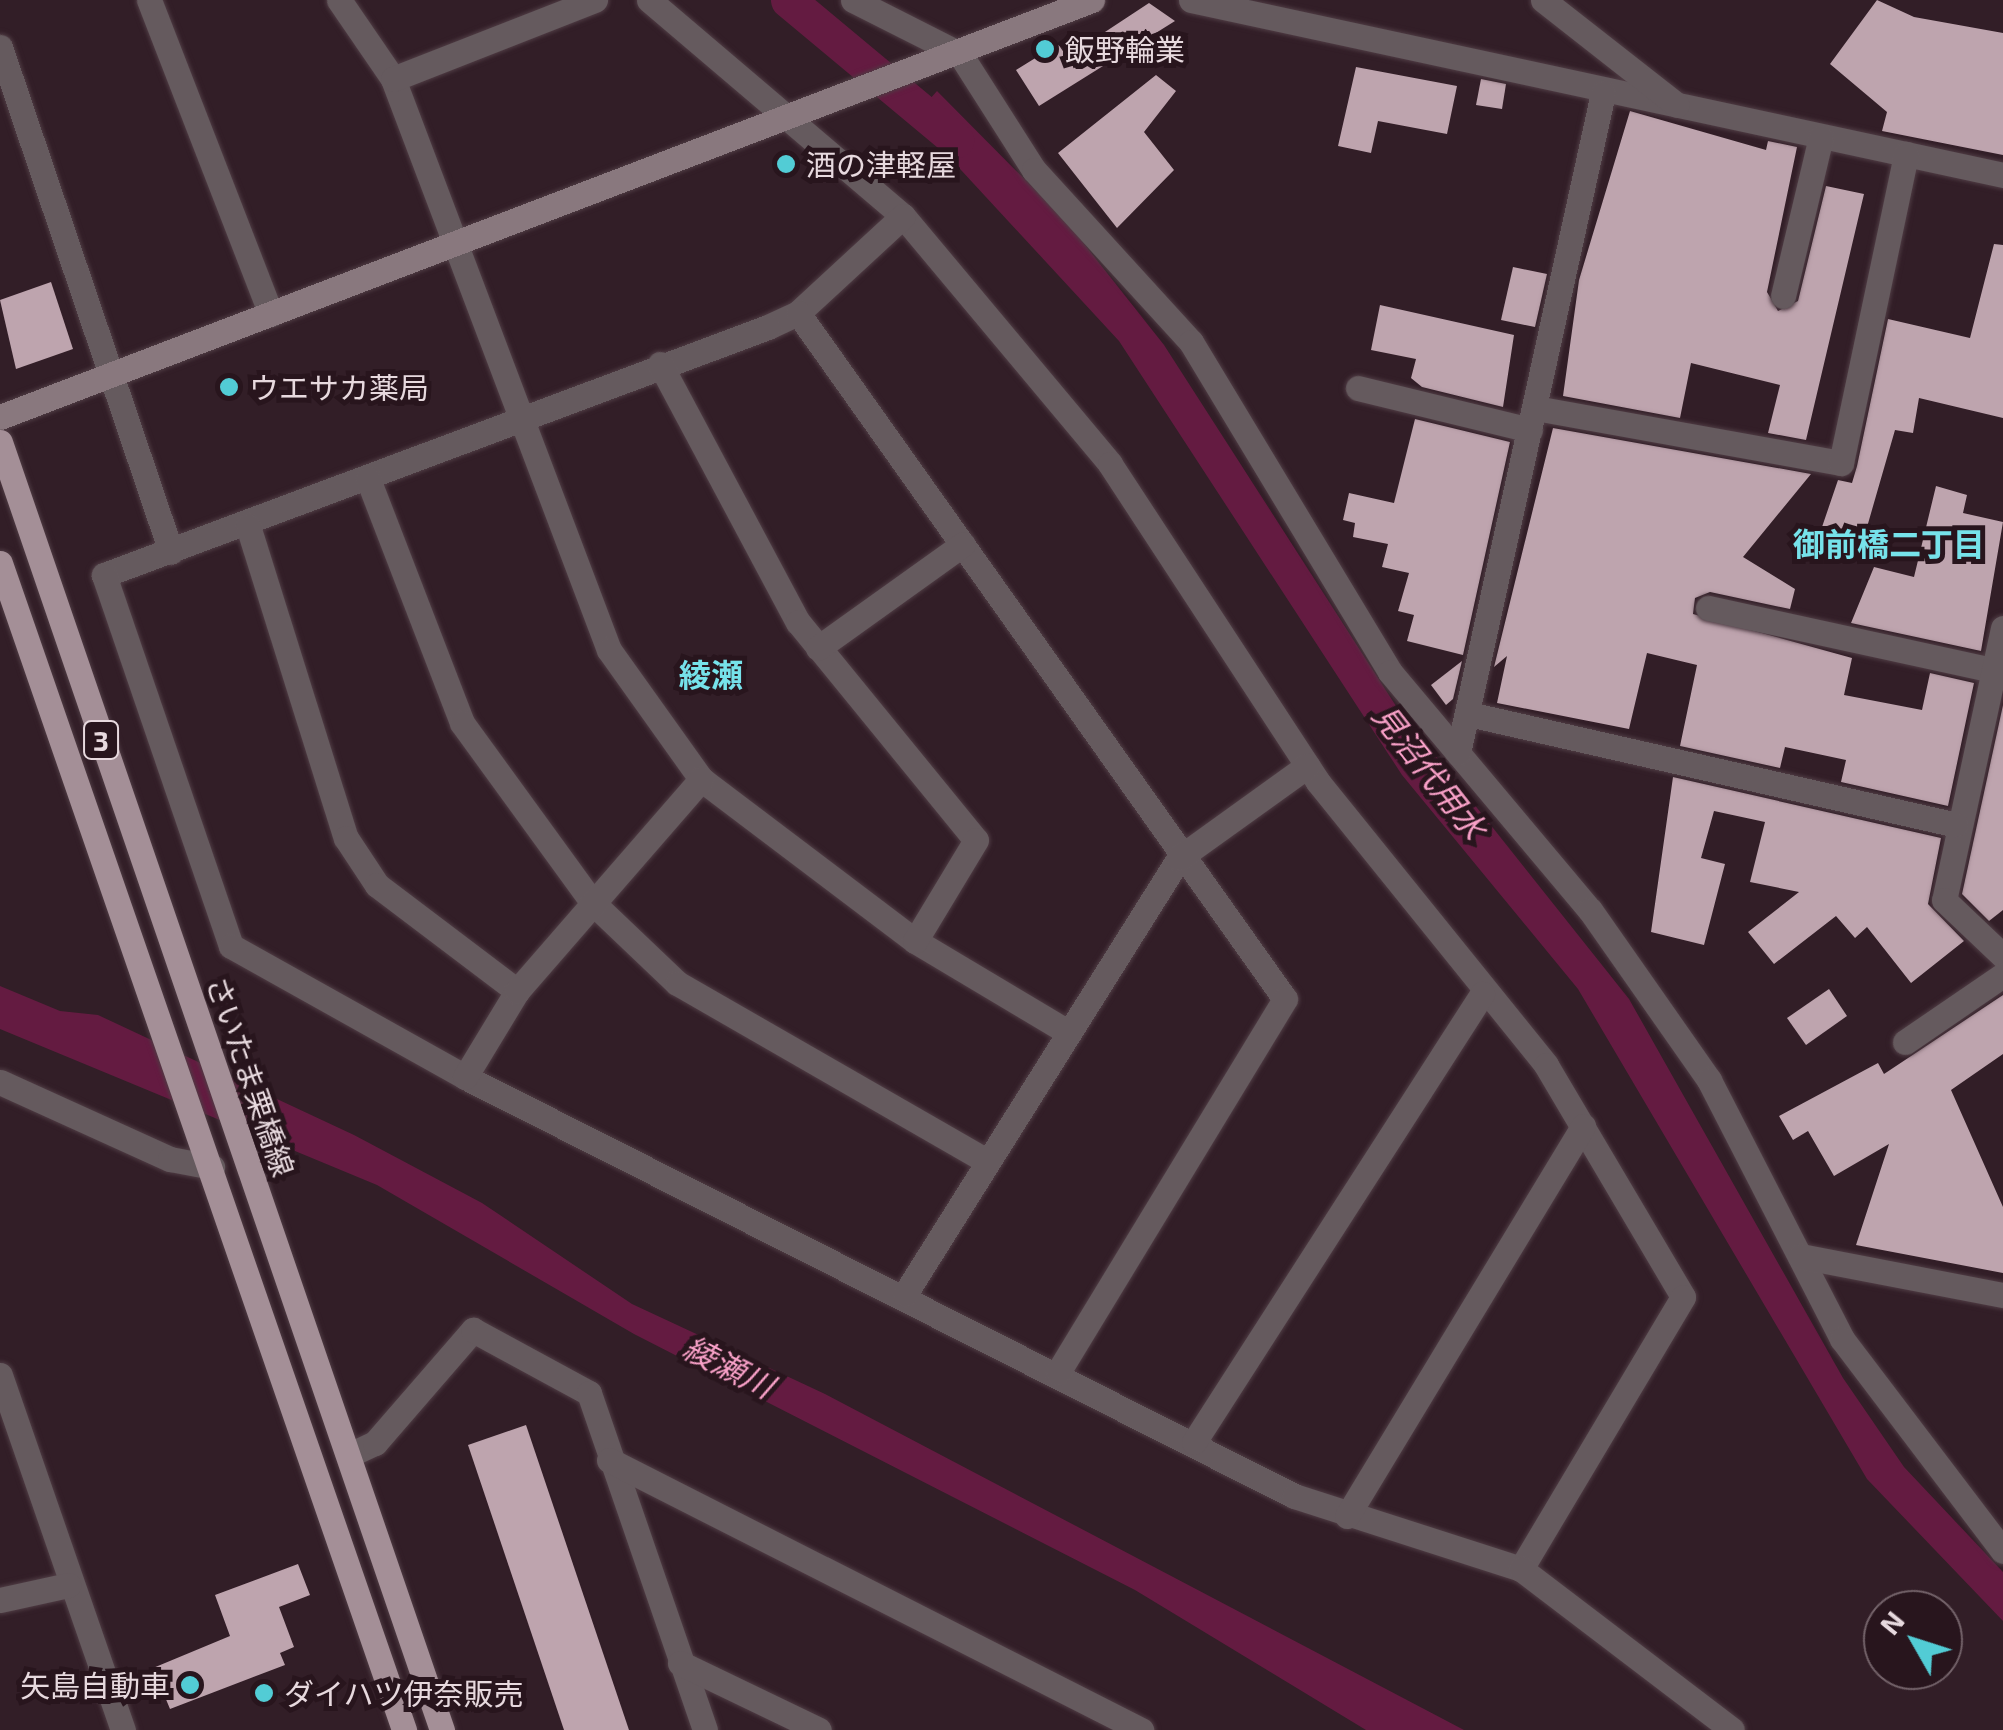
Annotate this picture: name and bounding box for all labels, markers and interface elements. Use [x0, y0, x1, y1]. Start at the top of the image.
place label: 飯野輪業 [1065, 31, 1185, 67]
marker: 飯野輪業 [1034, 38, 1056, 60]
place label: 酒の津軽屋 [806, 146, 956, 182]
marker: 酒の津軽屋 [775, 153, 797, 175]
place label: ウエサカ薬局 [249, 369, 429, 405]
marker: ウエサカ薬局 [218, 376, 240, 398]
district label: 御前橋二丁目 [1793, 524, 1985, 562]
district label: 綾瀬 [679, 655, 743, 693]
water label: 見沼代用水 [1366, 696, 1494, 846]
road number: 3 [81, 717, 121, 763]
street label: さいたま栗橋線 [200, 971, 302, 1181]
water label: 綾瀬川 [678, 1327, 780, 1405]
north arrow [1863, 1590, 1963, 1690]
text: N [1872, 1604, 1911, 1641]
place label: 矢島自動車 [20, 1667, 170, 1703]
marker: 矢島自動車 [179, 1674, 201, 1696]
place label: ダイハツ伊奈販売 [284, 1675, 524, 1711]
marker: ダイハツ伊奈販売 [253, 1682, 275, 1704]

